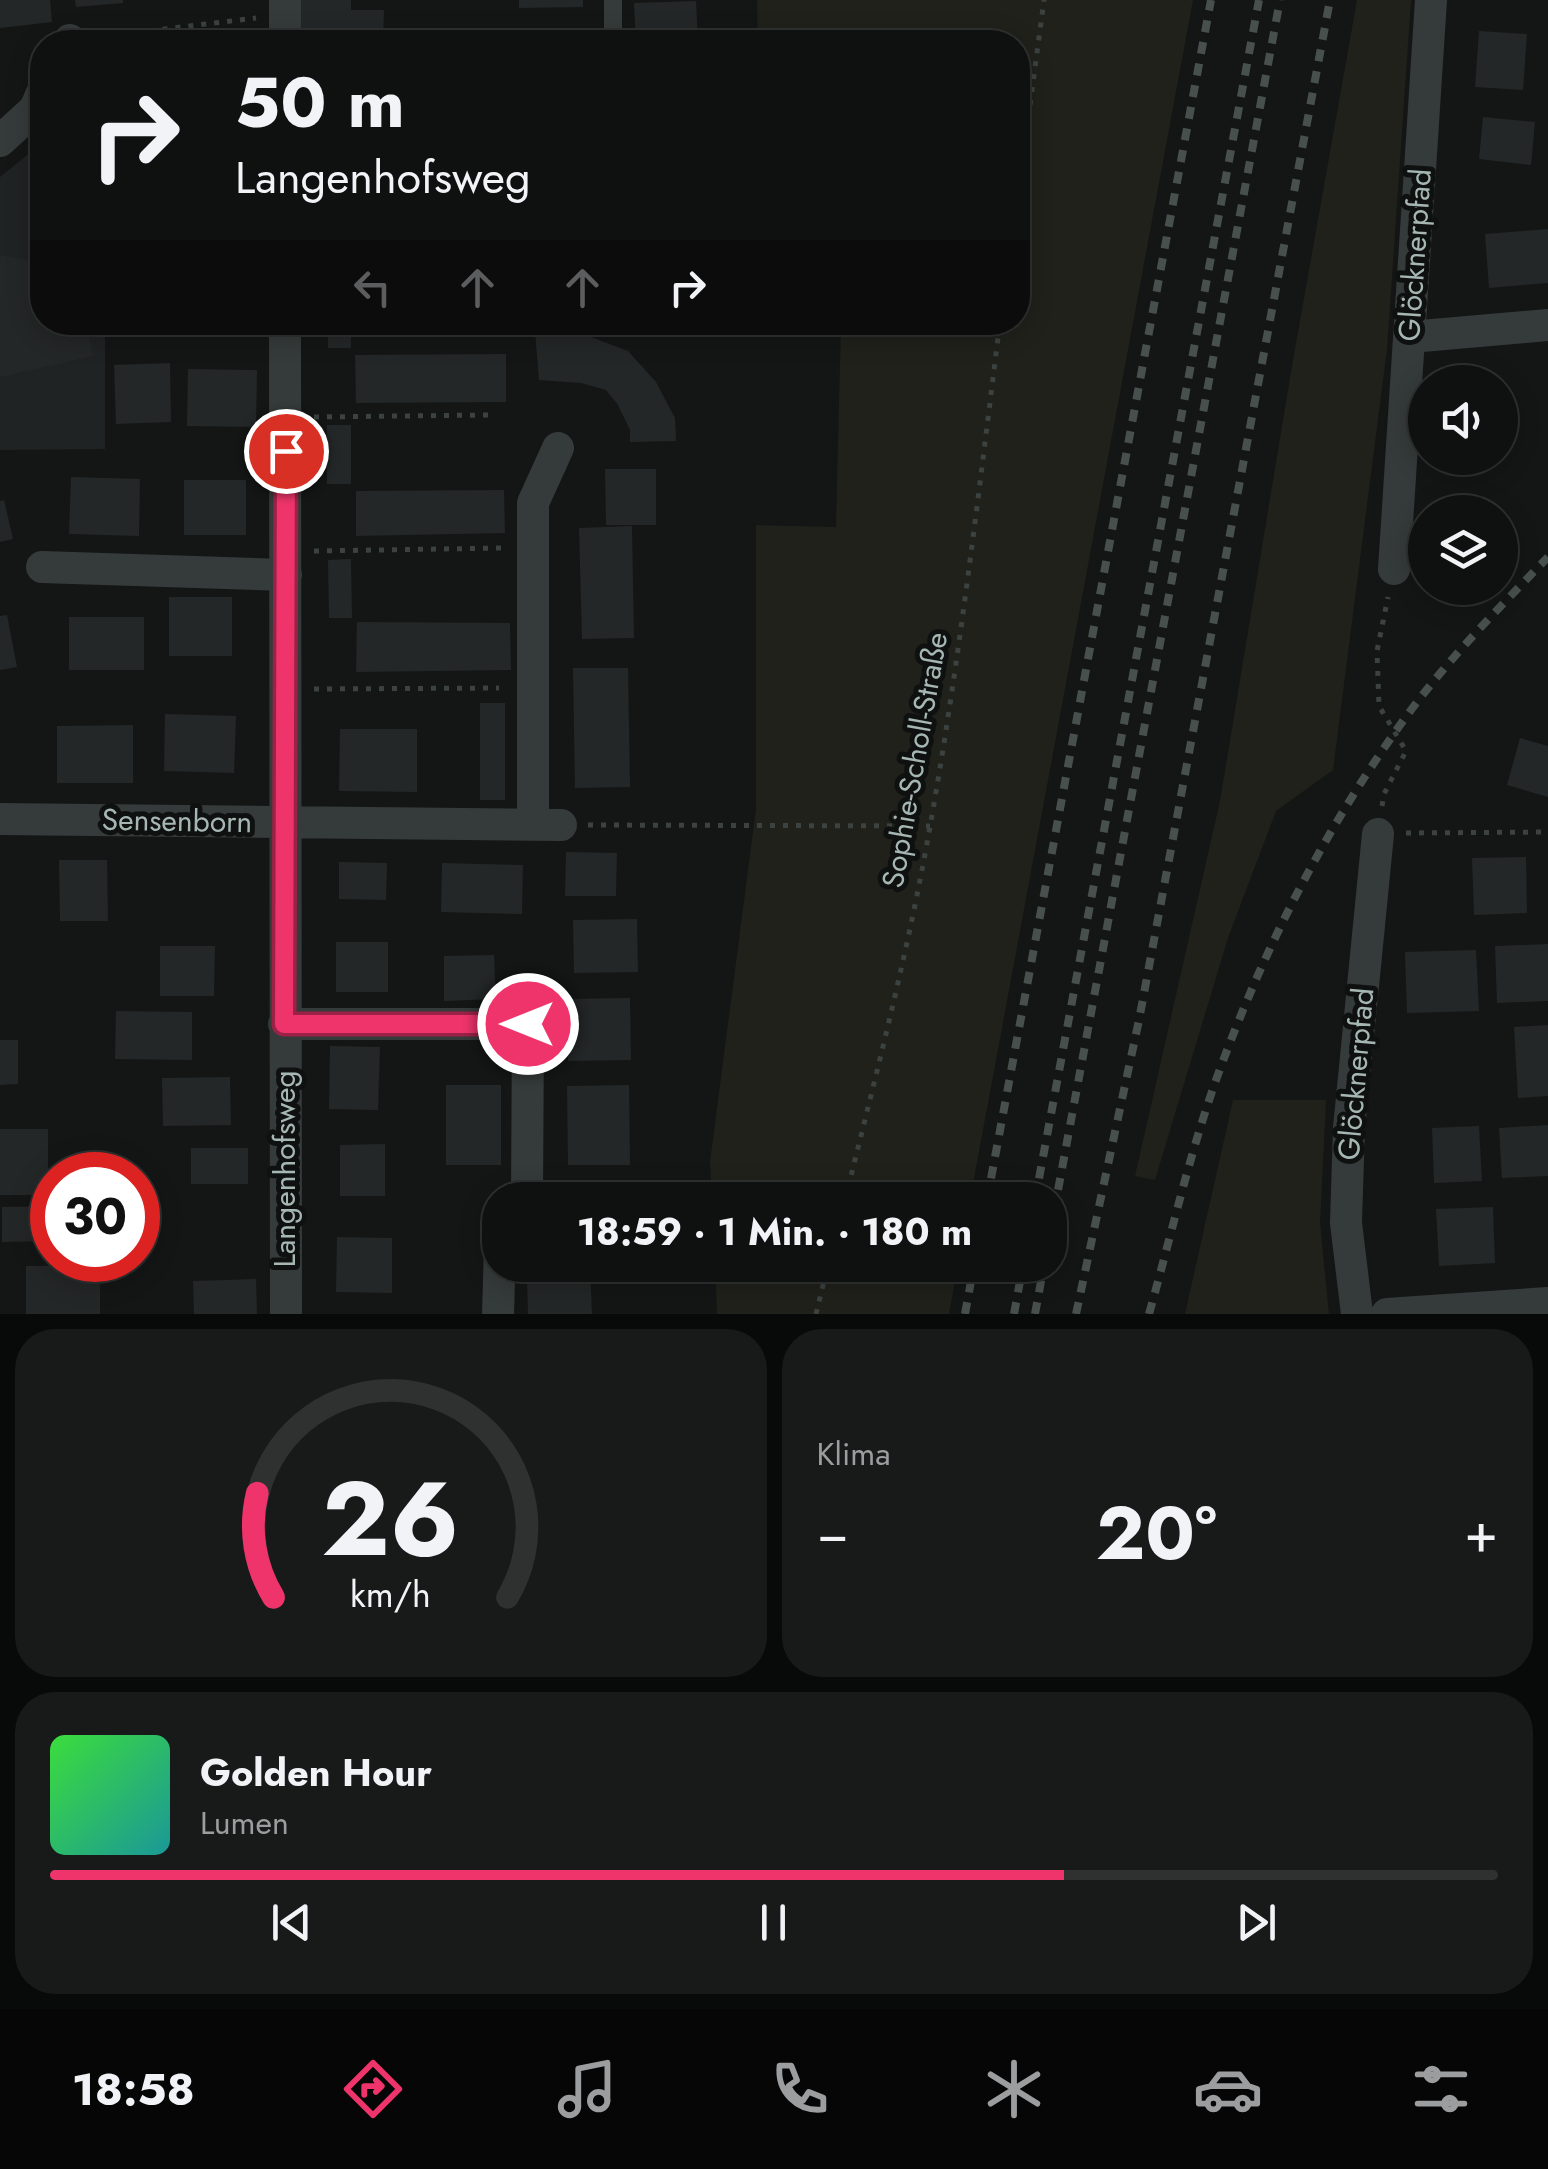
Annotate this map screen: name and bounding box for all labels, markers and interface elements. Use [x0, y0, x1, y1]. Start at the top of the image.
text: 50 m [235, 52, 405, 153]
icon: right [70, 70, 200, 200]
text: Langenhofsweg [235, 145, 531, 210]
street label: Glöcknerpfad [1387, 167, 1442, 343]
icon: left [345, 260, 400, 315]
icon: ahead [450, 260, 505, 315]
icon: ahead [555, 260, 610, 315]
icon: right [660, 260, 715, 315]
map controls [1408, 365, 1518, 605]
button: sound [1408, 365, 1518, 475]
pin [244, 409, 329, 494]
icon: arrive [259, 424, 314, 479]
button: layers [1408, 495, 1518, 605]
street label: Sophie-Scholl-Straße [871, 629, 958, 891]
street label: Sensenborn [101, 798, 253, 843]
position arrow [476, 972, 580, 1076]
street label: Glöcknerpfad [1327, 986, 1384, 1162]
street label: Langenhofsweg [263, 1070, 306, 1268]
speed limit sign: 30 [30, 1152, 160, 1282]
text: 18:59 · 1 Min. · 180 m [577, 1204, 972, 1259]
text: Klima [817, 1431, 891, 1477]
text: 26 [322, 1444, 460, 1594]
text: 20° [1096, 1479, 1217, 1587]
text: − [817, 1493, 849, 1573]
text: + [1464, 1493, 1498, 1573]
text: km/h [350, 1569, 431, 1620]
text: Golden Hour [200, 1745, 432, 1800]
text: Lumen [200, 1800, 289, 1846]
icon: previous [264, 1895, 319, 1950]
icon: pause [746, 1895, 801, 1950]
icon: next [1229, 1895, 1284, 1950]
icon: directions [338, 2054, 408, 2124]
icon: music [552, 2054, 622, 2124]
icon: phone [765, 2054, 835, 2124]
icon: climate [979, 2054, 1049, 2124]
icon: car [1193, 2054, 1263, 2124]
icon: filters [1406, 2054, 1476, 2124]
text: 18:58 [72, 2057, 195, 2122]

